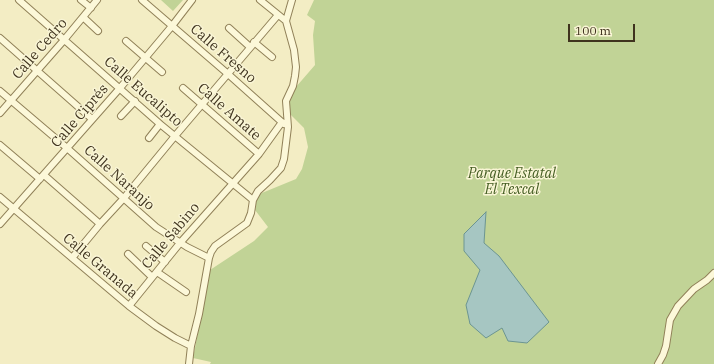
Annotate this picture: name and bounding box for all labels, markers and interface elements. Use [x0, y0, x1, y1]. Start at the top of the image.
street label: Calle Cedro [9, 15, 71, 83]
scale bar [570, 16, 637, 42]
street label: Calle Fresno [187, 21, 259, 87]
text: 100 m [575, 23, 611, 38]
street label: Calle Eucalipto [100, 53, 186, 131]
street label: Calle Amate [194, 80, 264, 144]
street label: Calle Ciprés [48, 81, 112, 151]
street label: Calle Naranjo [80, 142, 158, 214]
park label: Parque Estatal El Texcal [468, 166, 556, 198]
street label: Calle Sabino [138, 200, 204, 272]
street label: Calle Granada [59, 230, 141, 302]

